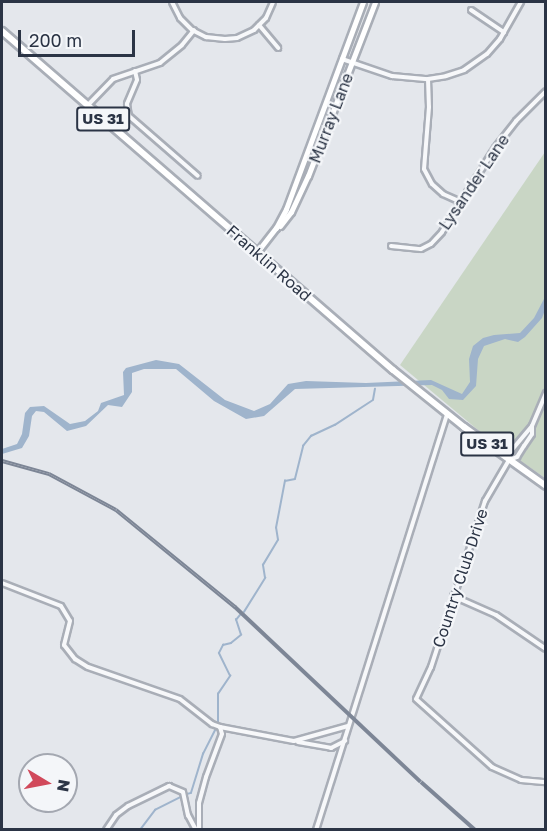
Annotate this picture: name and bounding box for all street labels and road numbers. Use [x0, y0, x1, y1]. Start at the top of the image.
street label: Murray Lane [305, 70, 357, 166]
road number: US 31 [76, 107, 130, 131]
street label: Lysander Lane [435, 131, 513, 233]
street label: Franklin Road [223, 221, 315, 305]
road number: US 31 [460, 432, 514, 456]
street label: Country Club Drive [428, 506, 492, 650]

